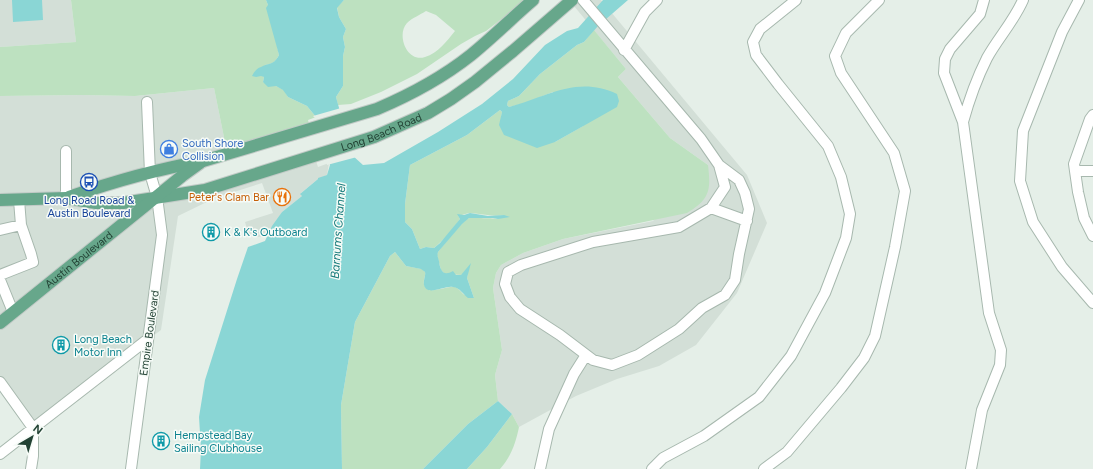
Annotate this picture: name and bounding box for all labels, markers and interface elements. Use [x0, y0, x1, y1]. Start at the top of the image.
street label: Long Beach Road [339, 111, 424, 154]
place label: South Shore Collision [182, 137, 243, 163]
shop icon: South Shore Collision [159, 139, 179, 159]
bus stop icon: Long Road Road & Austin Boulevard [79, 172, 99, 192]
water label: Barnums Channel [328, 182, 348, 279]
restaurant icon: Peter's Clam Bar [272, 187, 292, 207]
place label: Peter's Clam Bar [189, 191, 269, 204]
place label: Long Road Road & Austin Boulevard [44, 194, 134, 220]
building icon: K & K's Outboard [201, 222, 221, 242]
place label: K & K's Outboard [224, 226, 307, 239]
street label: Austin Boulevard [42, 229, 115, 291]
street label: Empire Boulevard [137, 289, 162, 377]
place label: Long Beach Motor Inn [74, 333, 132, 359]
building icon: Long Beach Motor Inn [51, 335, 71, 355]
north arrow [12, 417, 52, 457]
text: N [30, 422, 45, 437]
place label: Hempstead Bay Sailing Clubhouse [174, 429, 262, 455]
building icon: Hempstead Bay Sailing Clubhouse [151, 431, 171, 451]

